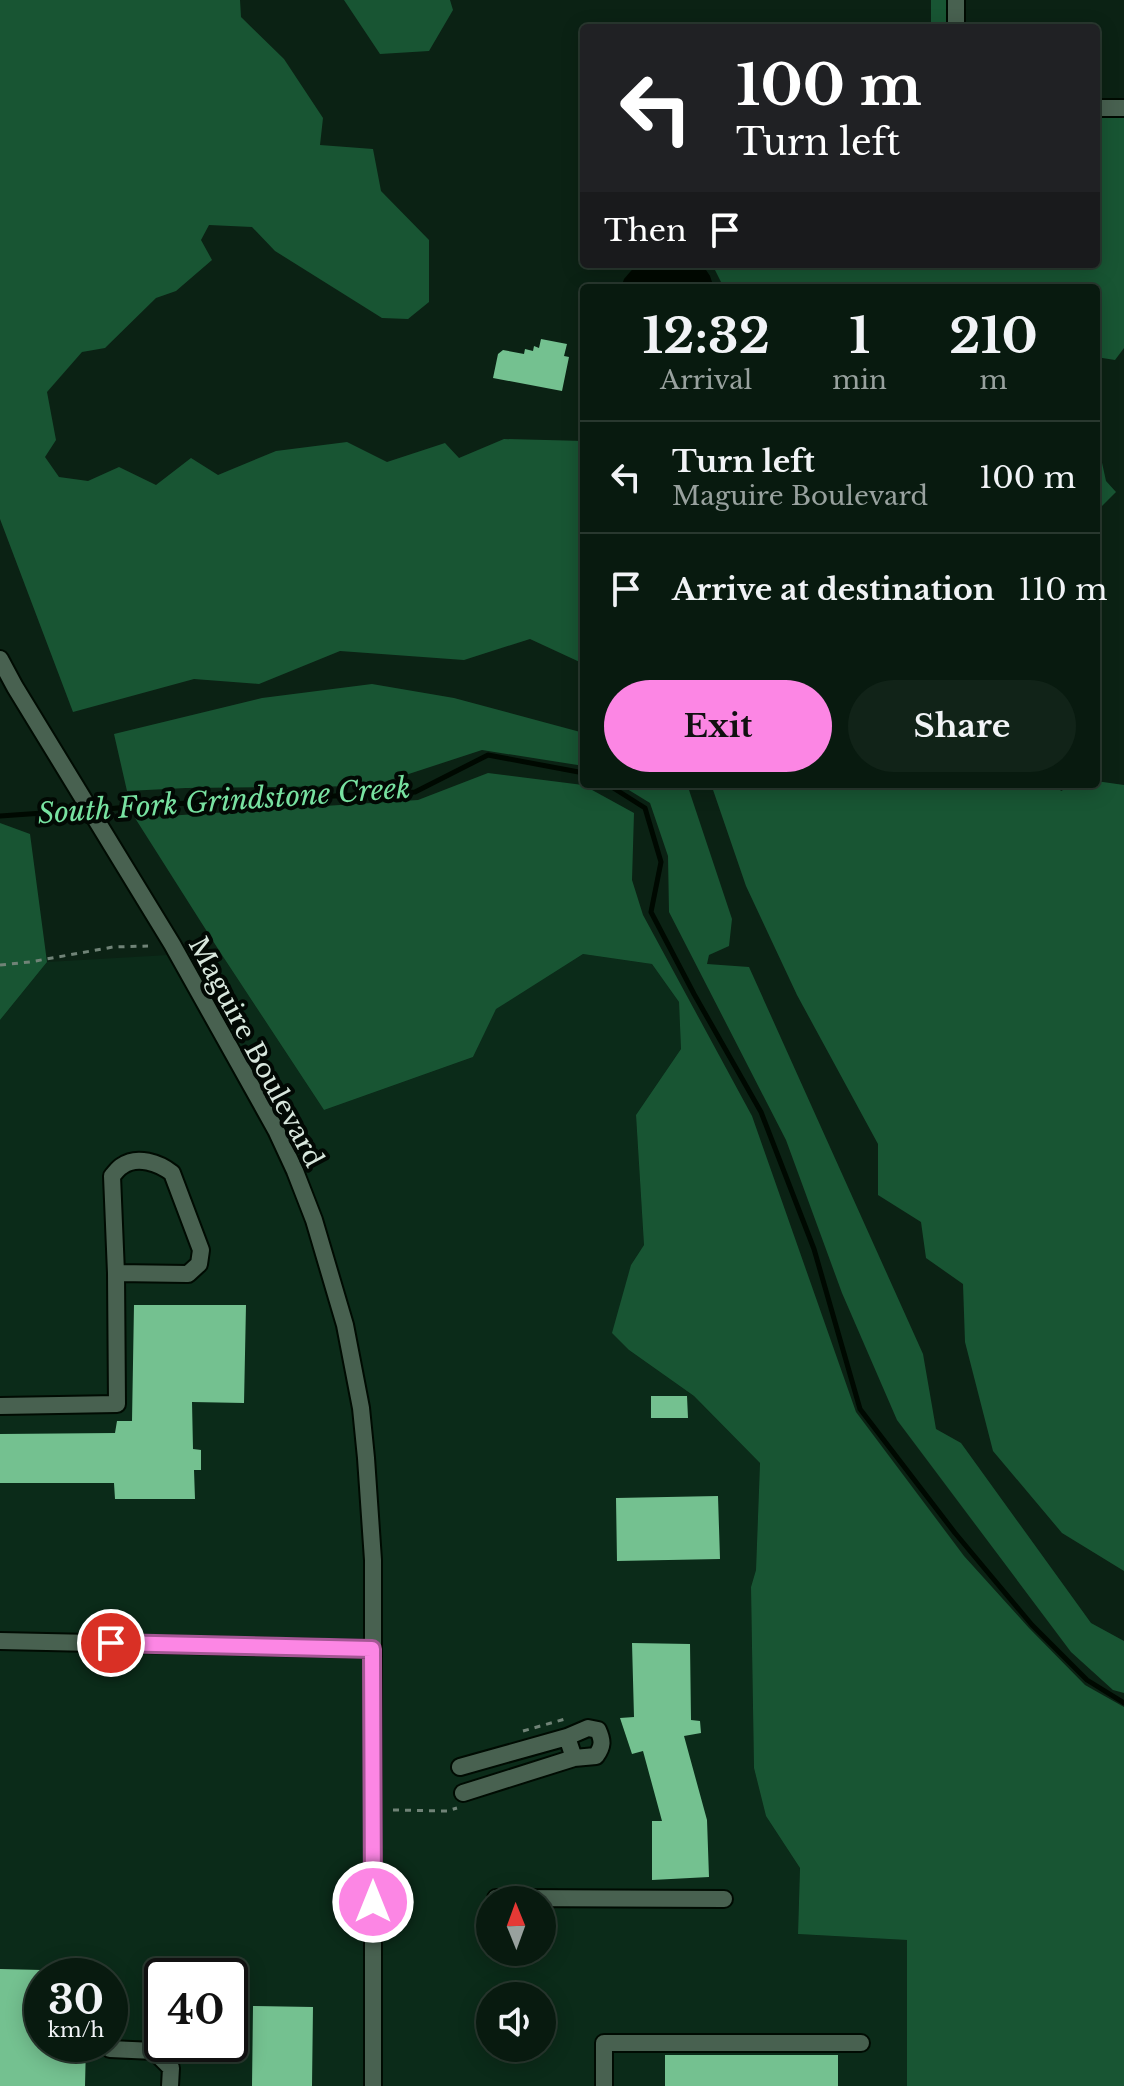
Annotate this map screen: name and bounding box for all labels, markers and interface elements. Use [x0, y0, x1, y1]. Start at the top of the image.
text: 100 m [736, 51, 922, 120]
icon: left [604, 56, 708, 160]
text: Turn left [736, 120, 900, 165]
icon: arrive [703, 208, 747, 252]
text: Then [604, 212, 687, 249]
text: 12:32 [642, 306, 770, 366]
text: 1 [849, 306, 870, 366]
text: 210 [949, 306, 1038, 366]
text: Arrival [660, 364, 752, 396]
text: min [832, 364, 887, 396]
text: m [980, 364, 1007, 396]
text: Turn left [672, 443, 815, 480]
icon: left [604, 455, 648, 499]
text: 100 m [979, 459, 1076, 496]
text: Maguire Boulevard [672, 480, 928, 512]
icon: arrive [604, 567, 648, 611]
text: Arrive at destination [672, 571, 995, 608]
text: 110 m [1019, 571, 1108, 608]
button: Exit [604, 680, 832, 772]
button: Share [848, 680, 1076, 772]
water label: South Fork Grindstone Creek [36, 771, 412, 831]
street label: Maguire Boulevard [182, 931, 330, 1173]
pin [77, 1609, 145, 1677]
icon: arrive [89, 1621, 133, 1665]
position arrow [331, 1860, 415, 1944]
north arrow [476, 1886, 556, 1966]
map controls [476, 1886, 556, 2062]
speed limit sign: 40 [144, 1958, 248, 2062]
text: 30 [48, 1975, 104, 2025]
button: sound [476, 1982, 556, 2062]
text: km/h [48, 2018, 104, 2042]

